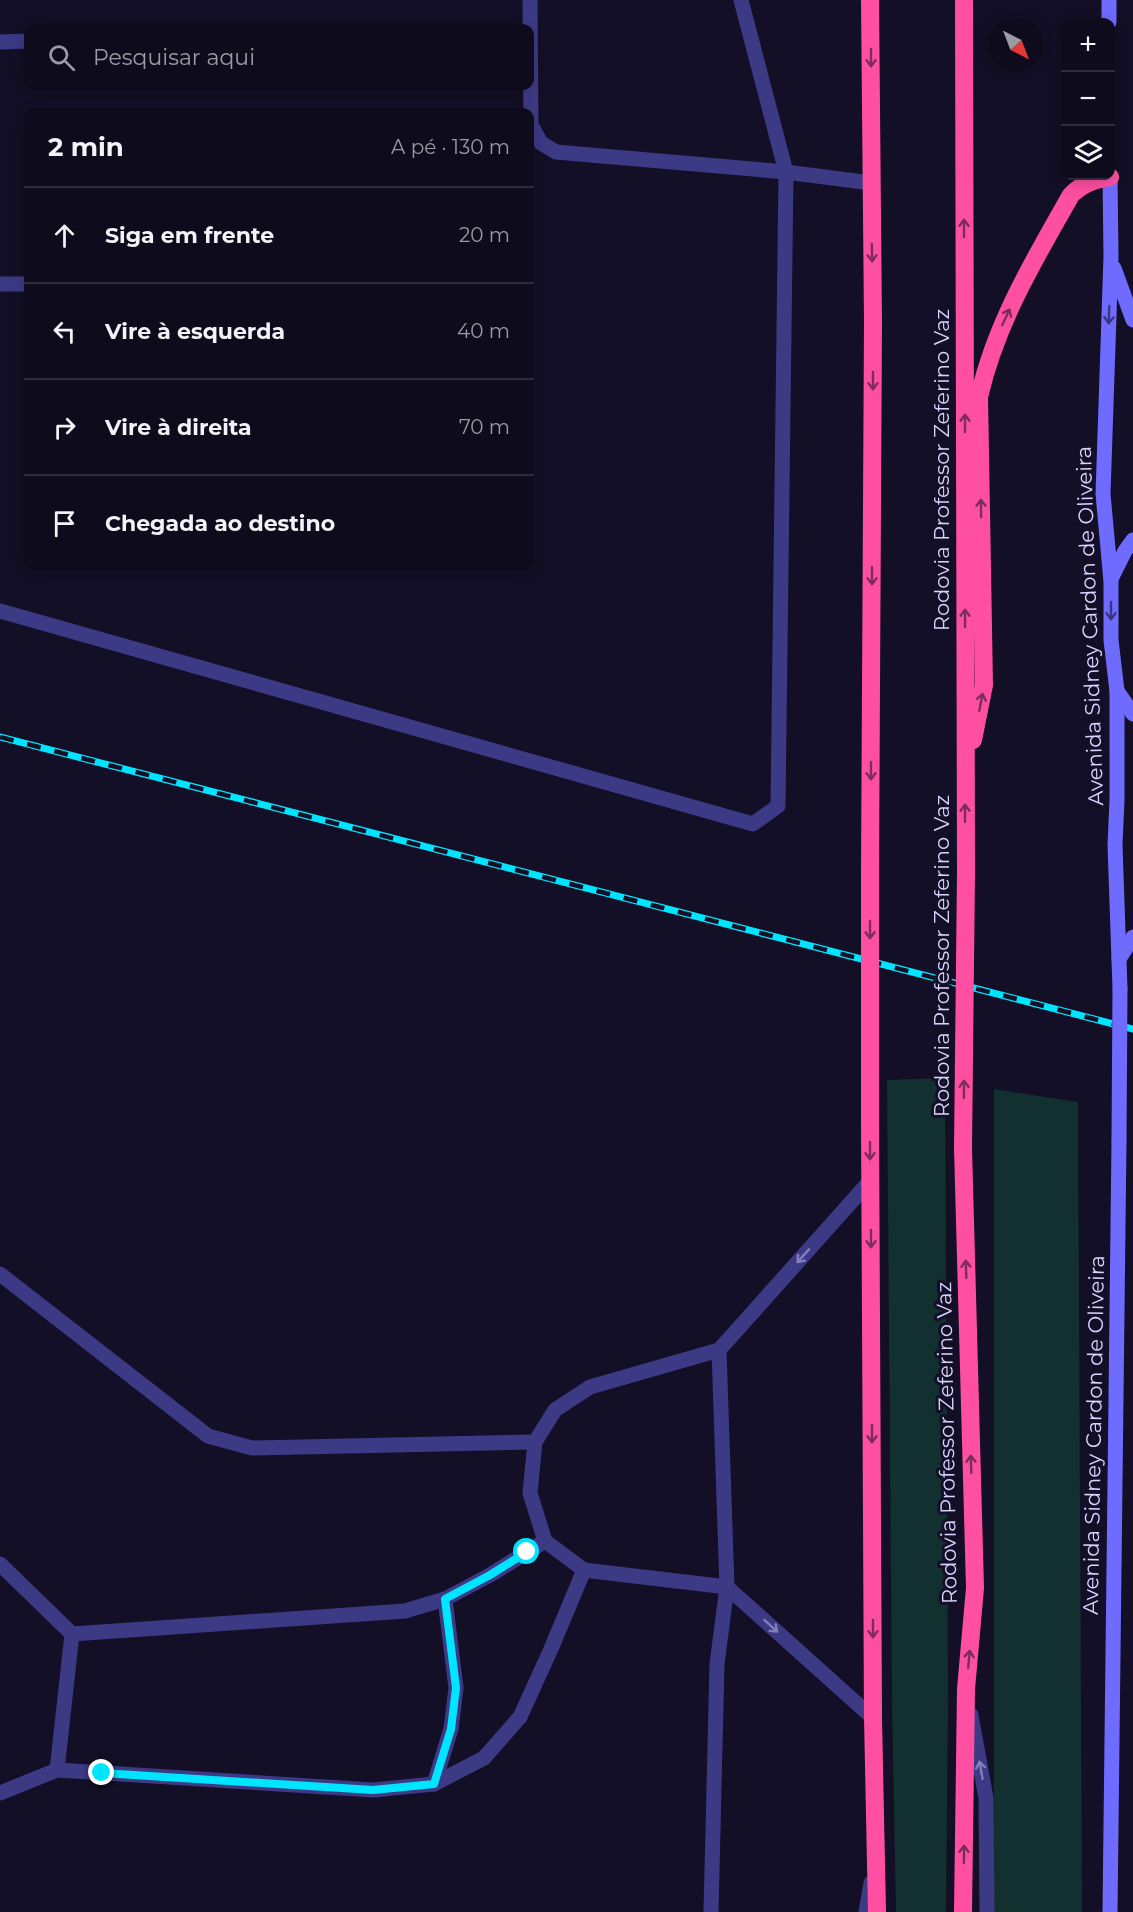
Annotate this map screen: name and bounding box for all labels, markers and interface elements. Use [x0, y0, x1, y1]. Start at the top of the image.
north arrow [989, 18, 1043, 72]
map controls [1061, 18, 1115, 180]
button: + [1061, 18, 1115, 72]
search box [24, 24, 534, 90]
icon: search [45, 41, 78, 74]
text: Pesquisar aqui [93, 44, 255, 71]
one-way arrow [865, 48, 877, 68]
button: − [1061, 72, 1115, 126]
button: layers [1061, 126, 1115, 180]
text: 2 min [48, 131, 124, 163]
text: A pé · 130 m [391, 135, 510, 159]
icon: ahead [48, 219, 81, 252]
one-way arrow [958, 219, 970, 239]
text: Siga em frente [105, 222, 274, 249]
text: 20 m [459, 223, 510, 247]
one-way arrow [866, 243, 878, 263]
one-way arrow [1103, 304, 1115, 324]
street label: Rodovia Professor Zeferino Vaz [929, 309, 954, 631]
one-way arrow [1000, 309, 1012, 327]
icon: left [48, 315, 81, 348]
text: Vire à esquerda [105, 318, 285, 345]
text: 40 m [457, 319, 510, 343]
one-way arrow [867, 370, 879, 390]
icon: right [48, 411, 81, 444]
text: Vire à direita [105, 414, 252, 441]
one-way arrow [959, 414, 971, 434]
text: 70 m [459, 415, 510, 439]
street label: Avenida Sidney Cardon de Oliveira [1071, 446, 1108, 806]
one-way arrow [975, 498, 987, 518]
icon: arrive [48, 507, 81, 540]
text: Chegada ao destino [105, 510, 335, 537]
one-way arrow [866, 565, 878, 585]
one-way arrow [1105, 600, 1117, 620]
one-way arrow [959, 609, 971, 629]
one-way arrow [975, 693, 987, 712]
one-way arrow [865, 760, 876, 780]
street label: Rodovia Professor Zeferino Vaz [929, 795, 954, 1117]
one-way arrow [959, 804, 971, 824]
one-way arrow [864, 919, 876, 939]
one-way arrow [958, 1080, 970, 1100]
one-way arrow [864, 1141, 876, 1161]
one-way arrow [865, 1229, 877, 1249]
one-way arrow [796, 1248, 810, 1263]
street label: Avenida Sidney Cardon de Oliveira [1078, 1255, 1109, 1615]
one-way arrow [961, 1259, 972, 1279]
street label: Rodovia Professor Zeferino Vaz [931, 1282, 962, 1604]
one-way arrow [866, 1424, 878, 1444]
one-way arrow [966, 1454, 977, 1474]
route start [513, 1538, 539, 1564]
one-way arrow [763, 1619, 778, 1633]
one-way arrow [867, 1619, 879, 1639]
one-way arrow [964, 1649, 975, 1669]
route end [88, 1759, 114, 1785]
one-way arrow [975, 1761, 986, 1780]
one-way arrow [958, 1844, 970, 1864]

